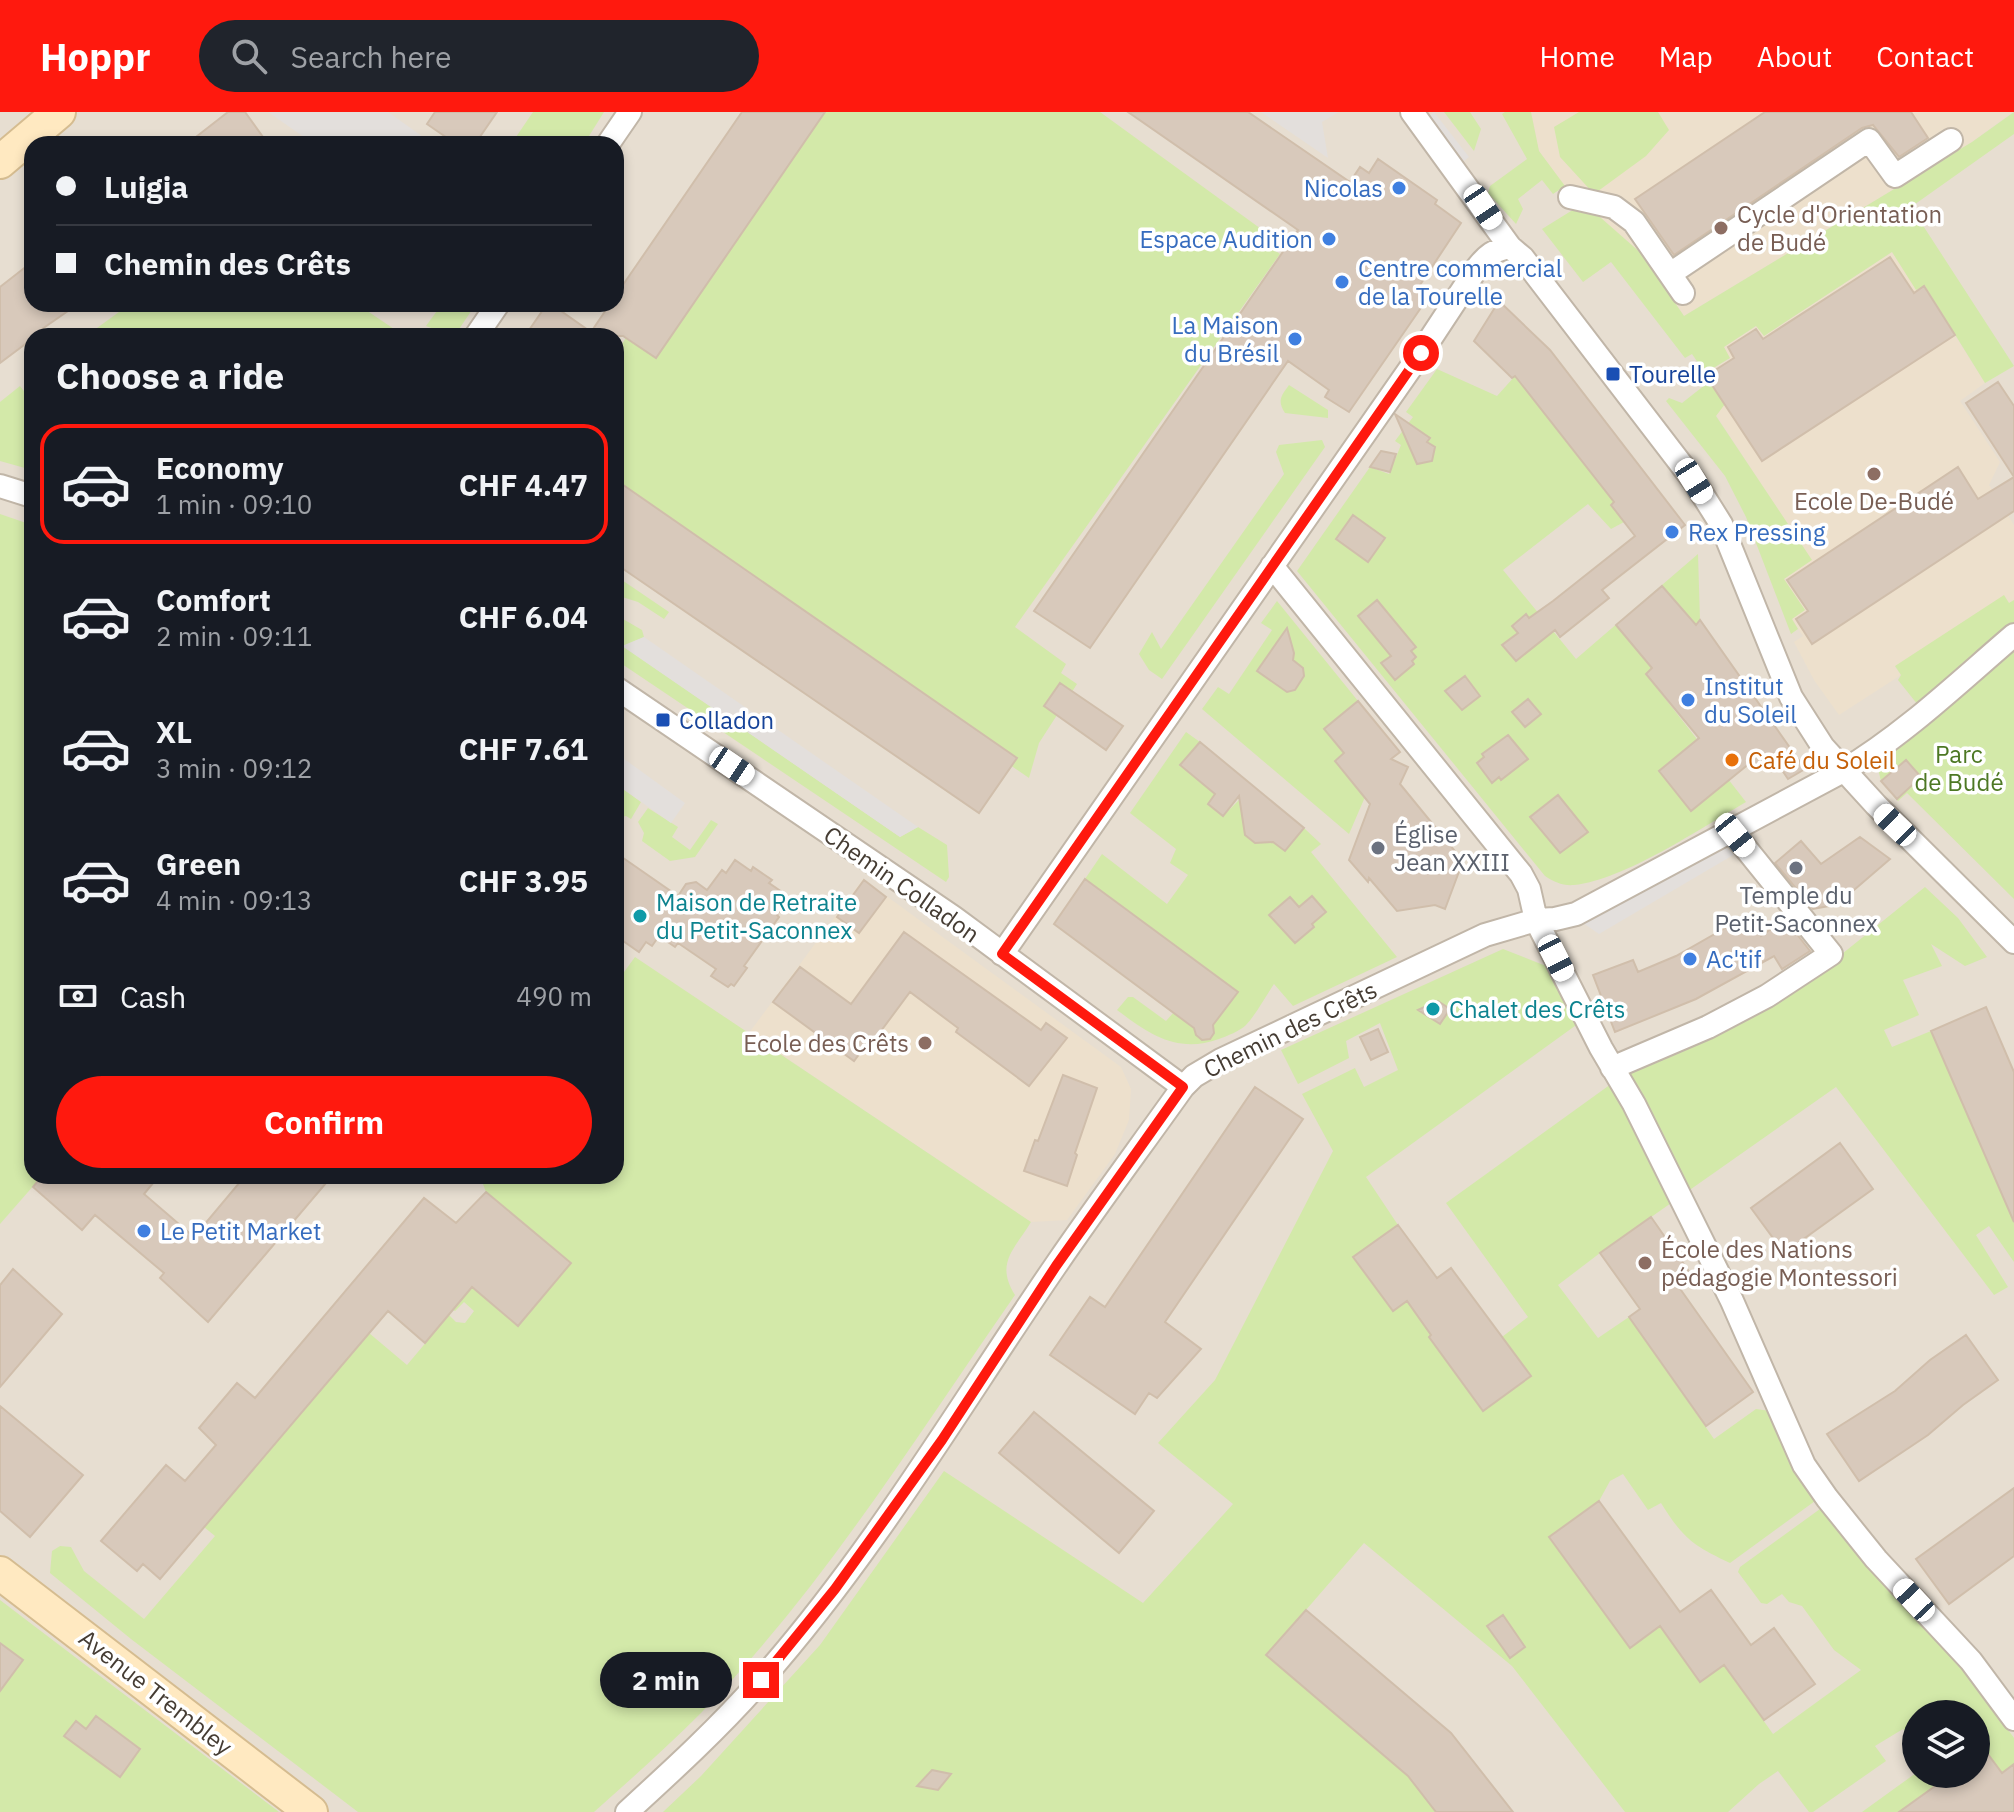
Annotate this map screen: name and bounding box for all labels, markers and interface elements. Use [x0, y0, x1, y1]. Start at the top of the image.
search box [199, 20, 759, 92]
text: Hoppr [40, 32, 151, 81]
icon: search [227, 34, 271, 78]
text: Search here [291, 37, 451, 76]
text: Home [1539, 38, 1615, 75]
text: Map [1659, 38, 1713, 75]
text: About [1757, 38, 1832, 75]
text: Contact [1876, 38, 1974, 75]
text: Luigia [104, 167, 188, 206]
place label: Nicolas [1304, 172, 1383, 204]
marker: Nicolas [1390, 179, 1408, 197]
car [1460, 180, 1506, 234]
place label: Cycle d'Orientation de Budé [1737, 198, 1942, 258]
marker: Cycle d'Orientation de Budé [1712, 219, 1730, 237]
place label: Espace Audition [1139, 223, 1313, 255]
marker: Espace Audition [1320, 230, 1338, 248]
text: Chemin des Crêts [104, 244, 351, 283]
place label: Centre commercial de la Tourelle [1358, 252, 1562, 312]
marker: Centre commercial de la Tourelle [1333, 273, 1351, 291]
place label: La Maison du Brésil [1171, 309, 1279, 369]
marker: La Maison du Brésil [1286, 330, 1304, 348]
route start [1403, 335, 1439, 371]
text: Choose a ride [56, 352, 284, 399]
place label: Tourelle [1629, 358, 1716, 390]
marker: Tourelle [1604, 365, 1622, 383]
icon: car [60, 448, 132, 520]
text: Economy [156, 448, 284, 487]
car [1671, 454, 1717, 508]
text: CHF 4.47 [459, 465, 588, 504]
marker: Ecole De-Budé [1865, 465, 1883, 483]
place label: Ecole De-Budé [1794, 485, 1954, 517]
text: 1 min · 09:10 [156, 487, 312, 521]
place label: Rex Pressing [1688, 516, 1826, 548]
marker: Rex Pressing [1663, 523, 1681, 541]
icon: car [60, 580, 132, 652]
text: Comfort [156, 580, 271, 619]
text: CHF 6.04 [459, 597, 588, 636]
text: 2 min · 09:11 [156, 619, 312, 653]
place label: Institut du Soleil [1704, 670, 1797, 730]
marker: Institut du Soleil [1679, 691, 1697, 709]
place label: Colladon [679, 704, 774, 736]
marker: Colladon [654, 711, 672, 729]
icon: car [60, 712, 132, 784]
text: XL [156, 712, 192, 751]
text: CHF 7.61 [459, 729, 588, 768]
park label: Parc de Budé [1914, 738, 2004, 798]
car [705, 743, 759, 789]
place label: Café du Soleil [1748, 744, 1895, 776]
text: 3 min · 09:12 [156, 751, 312, 785]
marker: Café du Soleil [1723, 751, 1741, 769]
car [1869, 800, 1921, 850]
car [1711, 809, 1759, 861]
street label: Chemin Colladon [818, 818, 986, 950]
place label: Église Jean XXIII [1394, 818, 1510, 878]
marker: Église Jean XXIII [1369, 839, 1387, 857]
icon: car [60, 844, 132, 916]
text: Green [156, 844, 241, 883]
marker: Temple du Petit-Saconnex [1787, 859, 1805, 877]
text: CHF 3.95 [459, 861, 588, 900]
place label: Temple du Petit-Saconnex [1714, 879, 1878, 939]
text: 4 min · 09:13 [156, 883, 312, 917]
place label: Maison de Retraite du Petit-Saconnex [656, 886, 857, 946]
marker: Maison de Retraite du Petit-Saconnex [631, 907, 649, 925]
car [1534, 931, 1578, 985]
place label: Ac'tif [1706, 943, 1762, 975]
marker: Ac'tif [1681, 950, 1699, 968]
street label: Chemin des Crêts [1198, 973, 1382, 1085]
icon: cash [56, 974, 100, 1018]
text: Cash [120, 977, 186, 1016]
text: 490 m [516, 979, 592, 1013]
place label: Chalet des Crêts [1449, 993, 1625, 1025]
marker: Chalet des Crêts [1424, 1000, 1442, 1018]
place label: Ecole des Crêts [743, 1027, 909, 1059]
marker: Ecole des Crêts [916, 1034, 934, 1052]
button: Confirm [56, 1076, 592, 1168]
place label: Le Petit Market [160, 1215, 321, 1247]
marker: Le Petit Market [135, 1222, 153, 1240]
place label: École des Nations pédagogie Montessori [1661, 1233, 1898, 1293]
marker: École des Nations pédagogie Montessori [1636, 1254, 1654, 1272]
car [1889, 1574, 1939, 1626]
street label: Avenue Trembley [73, 1622, 239, 1762]
callout: 2 min [601, 1652, 733, 1708]
route end [743, 1662, 779, 1698]
text: 2 min [632, 1663, 700, 1697]
map controls [1902, 1700, 1990, 1788]
button: layers [1902, 1700, 1990, 1788]

